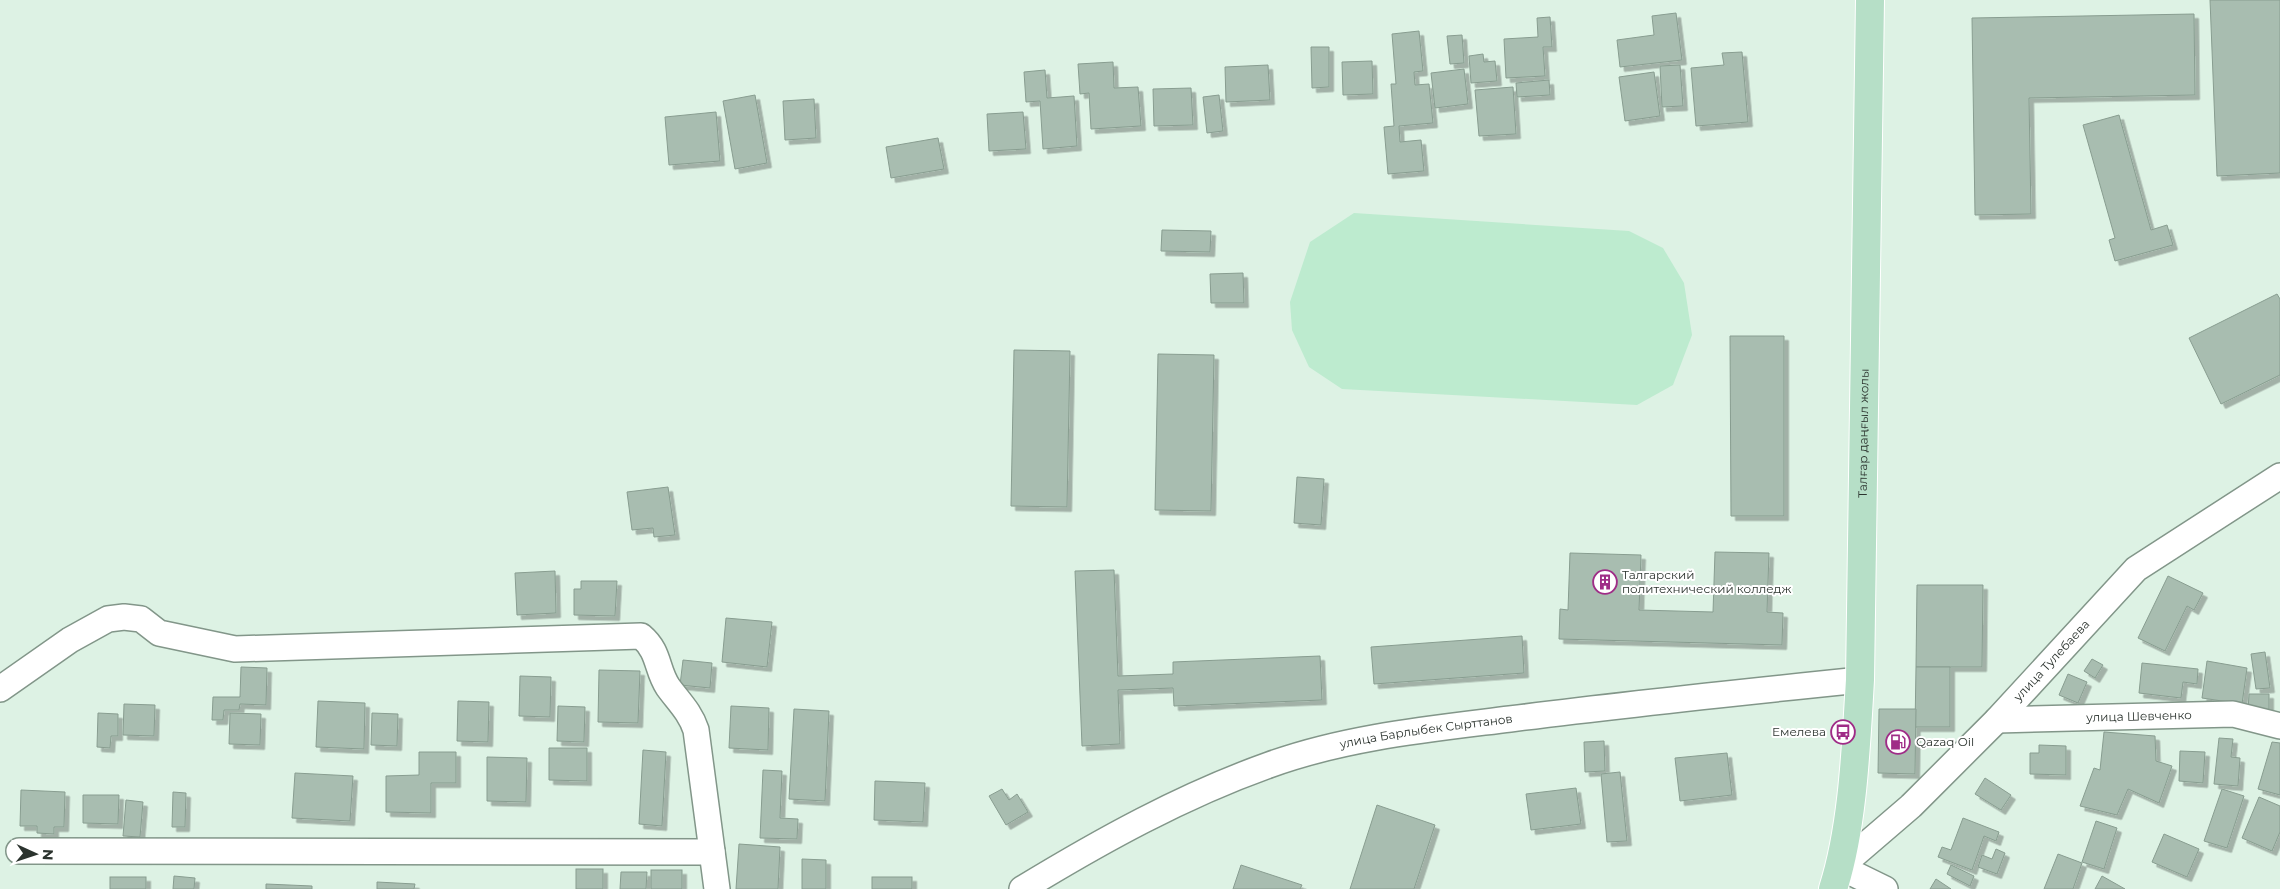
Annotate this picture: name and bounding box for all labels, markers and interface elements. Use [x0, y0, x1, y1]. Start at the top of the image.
street label: Талғар даңғыл жолы [1855, 368, 1872, 498]
place label: Талгарский политехнический колледж [1622, 567, 1791, 596]
building icon: Талгарский политехнический колледж [1592, 569, 1618, 595]
street label: улица Тулебаева [2009, 616, 2092, 705]
street label: улица Шевченко [2085, 707, 2192, 725]
street label: улица Барлыбек Сырттанов [1337, 711, 1513, 752]
bus stop icon: Емелева [1830, 719, 1856, 745]
place label: Емелева [1772, 724, 1826, 739]
fuel station icon: Qazaq Oil [1885, 729, 1911, 755]
place label: Qazaq Oil [1916, 734, 1974, 749]
north arrow [10, 829, 60, 879]
text: N [39, 849, 57, 861]

